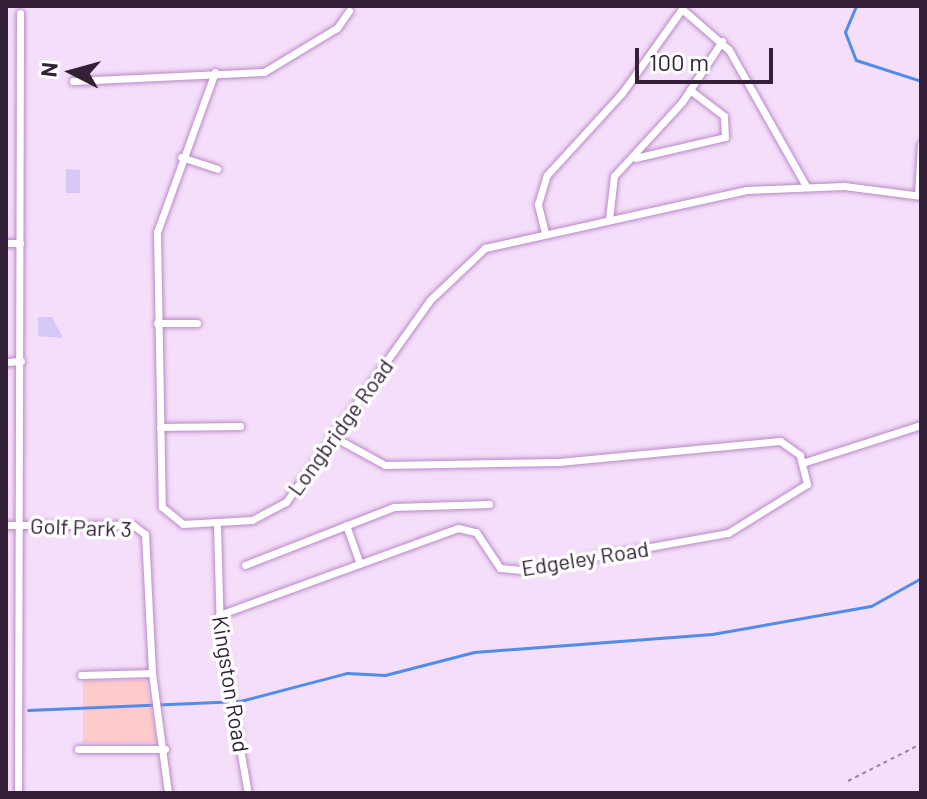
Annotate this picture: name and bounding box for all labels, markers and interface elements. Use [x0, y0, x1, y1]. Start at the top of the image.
north arrow [32, 32, 112, 112]
scale bar [639, 32, 777, 82]
text: 100 m [649, 47, 709, 76]
text: N [34, 61, 62, 78]
street label: Longbridge Road [282, 354, 398, 500]
street label: Golf Park 3 [30, 512, 132, 542]
street label: Edgeley Road [519, 535, 651, 581]
street label: Kingston Road [207, 614, 255, 754]

